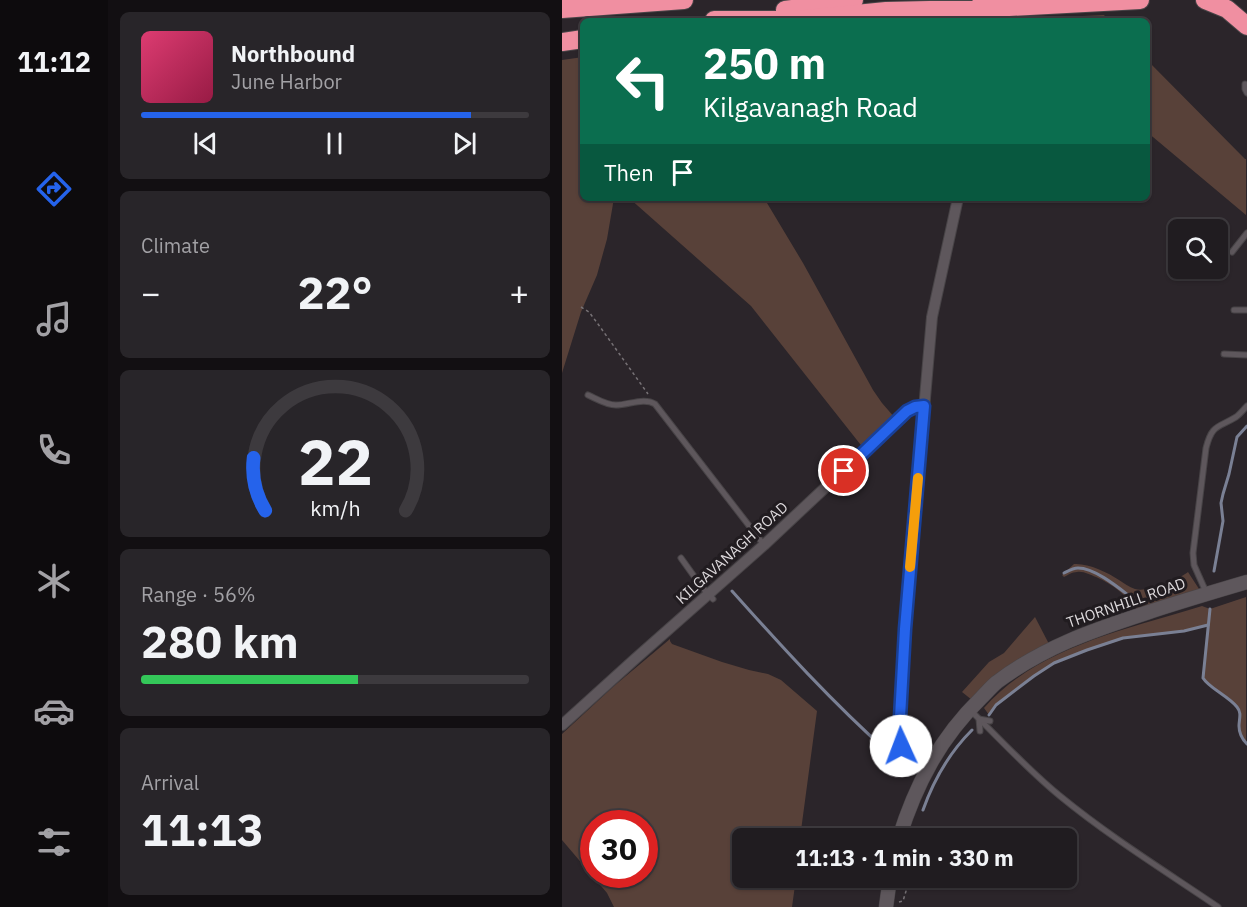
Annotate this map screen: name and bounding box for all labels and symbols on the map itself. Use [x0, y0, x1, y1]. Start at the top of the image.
pin [818, 445, 869, 496]
street label: KILGAVANAGH ROAD [672, 497, 792, 608]
street label: THORNHILL ROAD [1064, 573, 1188, 632]
position arrow [869, 714, 933, 778]
speed limit sign: 30 [580, 810, 658, 888]

